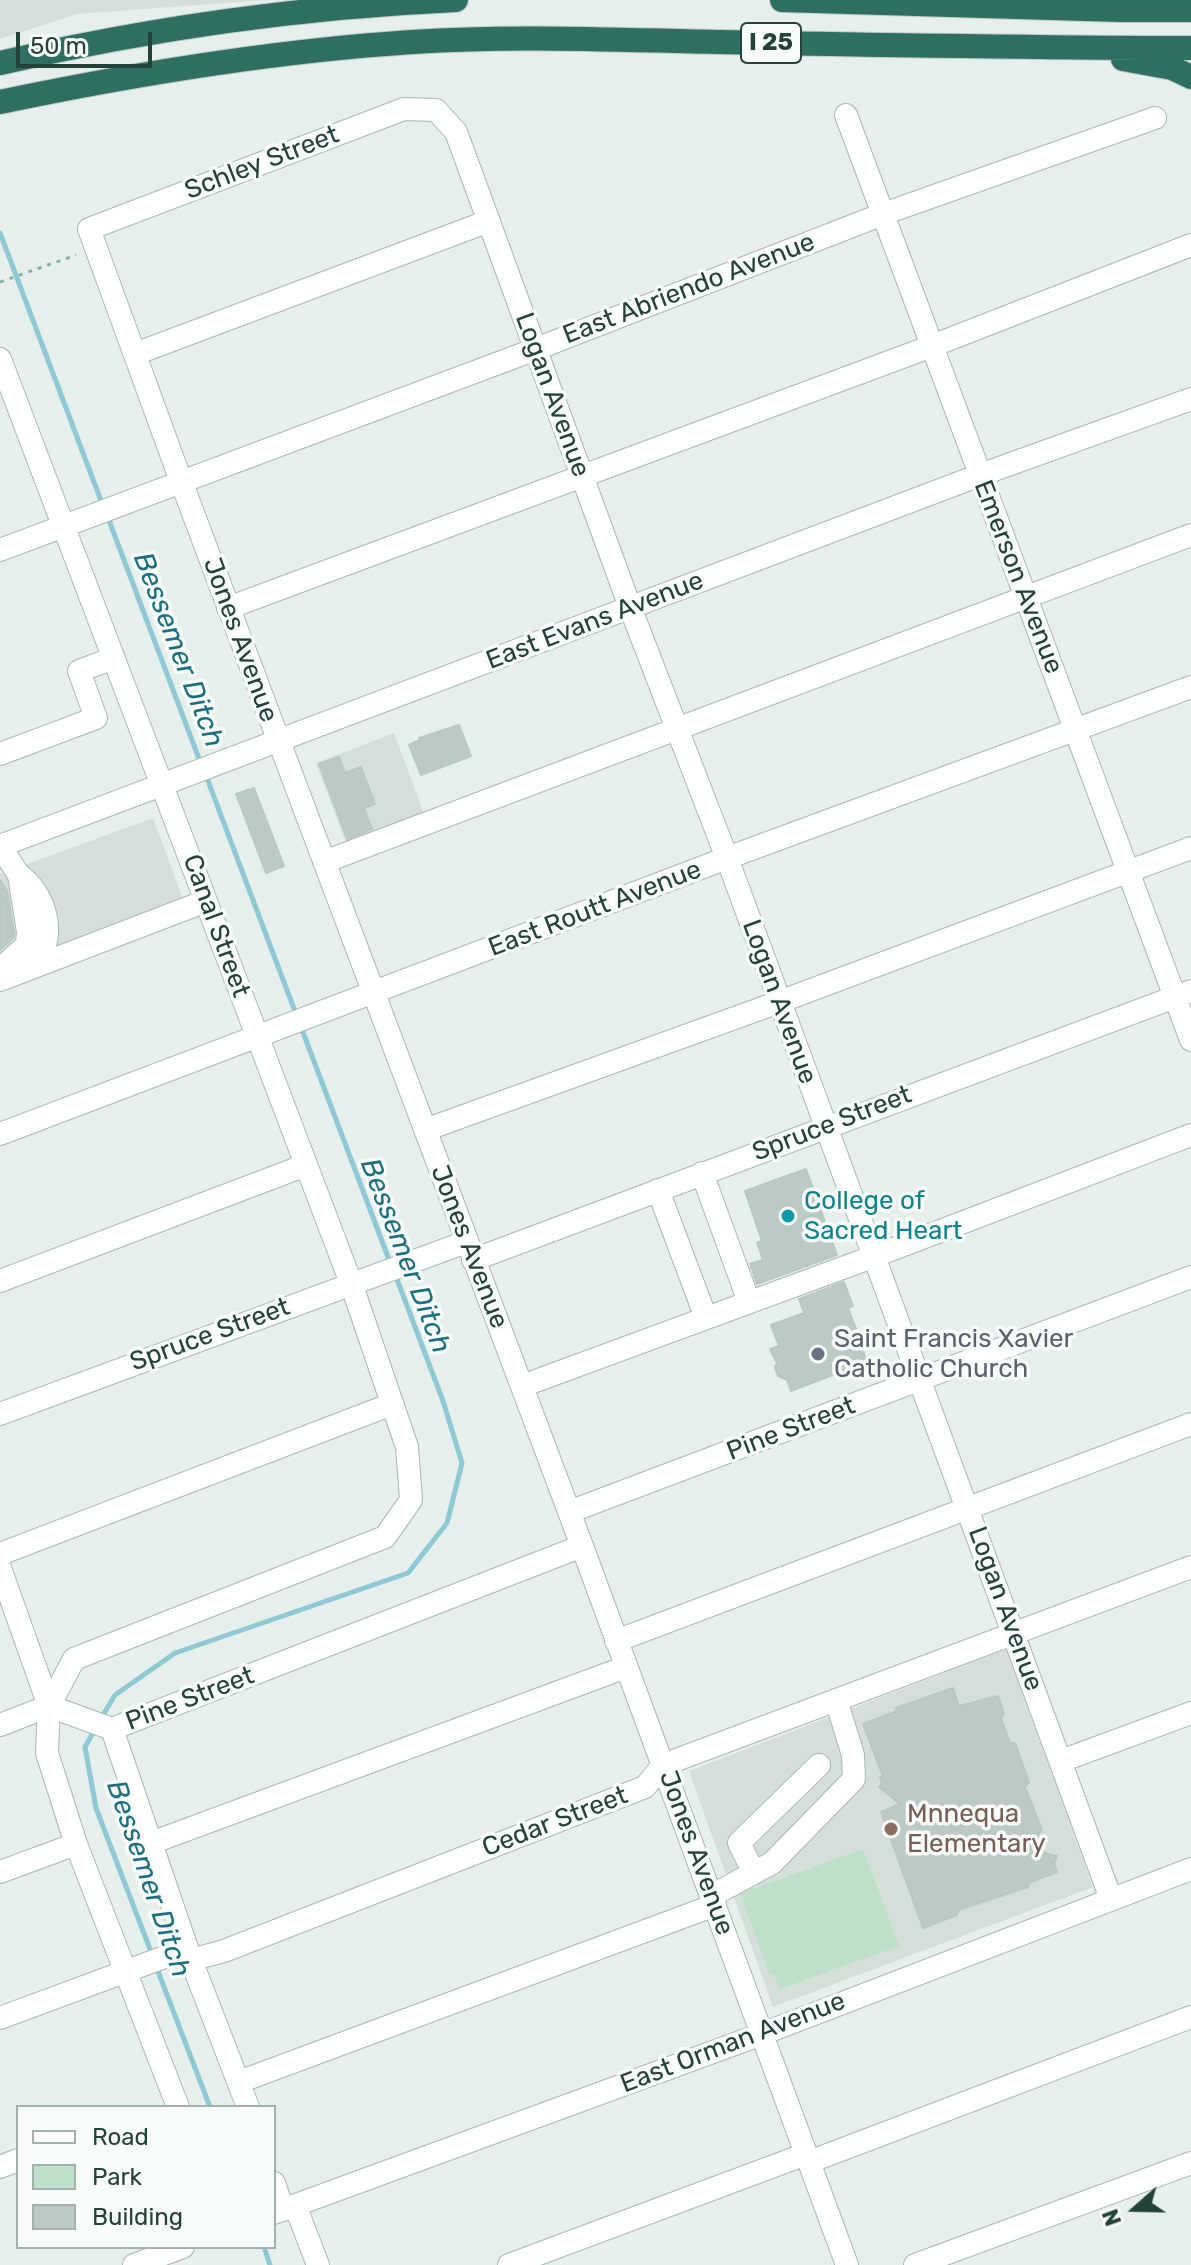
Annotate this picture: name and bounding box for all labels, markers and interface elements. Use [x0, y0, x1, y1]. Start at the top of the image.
scale bar [20, 16, 156, 66]
road number: I 25 [741, 23, 801, 63]
text: 50 m [30, 32, 87, 60]
street label: Schley Street [181, 119, 343, 207]
street label: East Abriendo Avenue [559, 227, 819, 351]
street label: Logan Avenue [508, 309, 596, 481]
street label: Emerson Avenue [967, 476, 1069, 678]
water label: Bessemer Ditch [125, 548, 231, 752]
street label: Jones Avenue [196, 554, 284, 726]
street label: East Evans Avenue [482, 565, 708, 677]
street label: Canal Street [176, 850, 256, 1002]
street label: East Routt Avenue [484, 854, 706, 964]
street label: Logan Avenue [735, 916, 823, 1088]
street label: Spruce Street [748, 1079, 916, 1169]
water label: Bessemer Ditch [352, 1154, 458, 1358]
street label: Jones Avenue [424, 1161, 514, 1333]
place label: College of Sacred Heart [804, 1185, 962, 1246]
marker: College of Sacred Heart [779, 1207, 797, 1225]
street label: Spruce Street [126, 1292, 294, 1378]
place label: Saint Francis Xavier Catholic Church [834, 1323, 1073, 1384]
marker: Saint Francis Xavier Catholic Church [809, 1345, 827, 1363]
street label: Pine Street [722, 1390, 860, 1468]
street label: Logan Avenue [961, 1523, 1049, 1695]
street label: Pine Street [121, 1660, 259, 1738]
street label: Jones Avenue [652, 1767, 740, 1939]
water label: Bessemer Ditch [99, 1776, 197, 1982]
street label: Cedar Street [478, 1780, 632, 1864]
place label: Mnnequa Elementary [907, 1798, 1046, 1860]
marker: Mnnequa Elementary [882, 1820, 900, 1838]
street label: East Orman Avenue [616, 1986, 850, 2100]
legend [16, 2105, 276, 2249]
text: Road [92, 2123, 149, 2151]
text: Park [92, 2163, 142, 2191]
north arrow [1095, 2169, 1175, 2249]
text: Building [92, 2203, 183, 2231]
text: N [1097, 2205, 1127, 2229]

